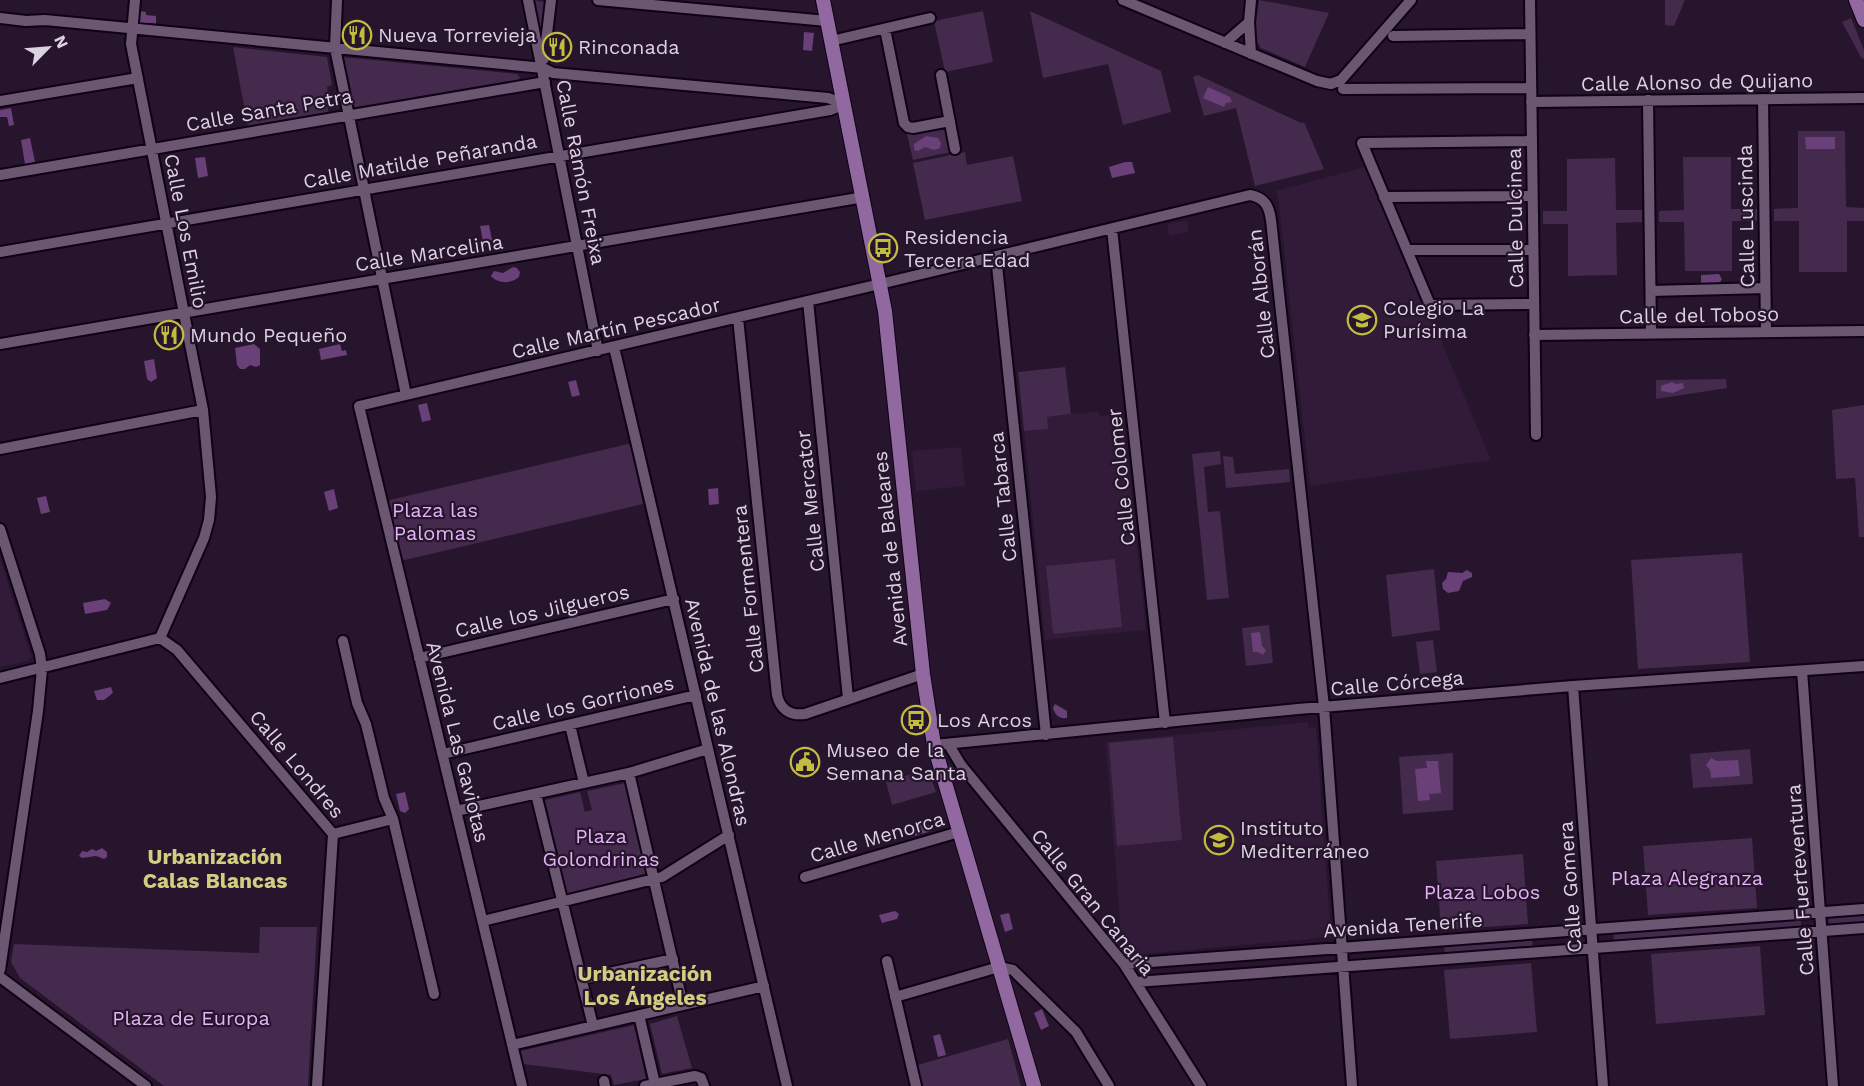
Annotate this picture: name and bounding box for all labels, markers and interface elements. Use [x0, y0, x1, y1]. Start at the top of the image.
north arrow [18, 18, 78, 78]
restaurant icon: Nueva Torrevieja [341, 19, 373, 51]
place label: Nueva Torrevieja [378, 23, 536, 47]
restaurant icon: Rinconada [541, 31, 573, 63]
text: N [50, 32, 72, 51]
place label: Rinconada [578, 35, 680, 59]
street label: Calle Alonso de Quijano [1581, 68, 1813, 96]
street label: Calle Ramón Freixa [551, 77, 611, 267]
street label: Calle Santa Petra [184, 84, 354, 136]
street label: Calle Matilde Peñaranda [301, 129, 539, 193]
street label: Calle Luscinda [1733, 144, 1759, 288]
street label: Calle Dulcinea [1502, 148, 1528, 288]
street label: Calle Los Emilio [159, 152, 213, 310]
place label: Residencia Tercera Edad [904, 225, 1030, 272]
street label: Calle Alborán [1242, 228, 1280, 360]
street label: Calle Marcelina [353, 229, 505, 277]
bus stop icon: Residencia Tercera Edad [867, 232, 899, 264]
street label: Calle Martín Pescador [509, 292, 723, 364]
place label: Colegio La Purísima [1383, 296, 1484, 343]
street label: Calle del Toboso [1619, 302, 1779, 328]
school or university icon: Colegio La Purísima [1346, 304, 1378, 336]
restaurant icon: Mundo Pequeño [153, 319, 185, 351]
place label: Mundo Pequeño [190, 323, 347, 347]
street label: Calle Colomer [1102, 407, 1140, 547]
street label: Calle Mercator [791, 429, 829, 573]
street label: Calle Tabarca [984, 431, 1022, 563]
street label: Avenida de Baleares [868, 450, 912, 648]
park label: Plaza las Palomas [392, 498, 478, 545]
street label: Calle Formentera [727, 504, 769, 674]
street label: Calle los Jilgueros [452, 579, 632, 643]
street label: Avenida de las Alondras [680, 596, 756, 828]
street label: Avenida Las Gaviotas [421, 639, 495, 845]
street label: Calle Córcega [1329, 665, 1465, 701]
street label: Calle los Gorriones [490, 670, 676, 736]
bus stop icon: Los Arcos [900, 704, 932, 736]
street label: Calle Londres [245, 705, 349, 823]
place label: Los Arcos [937, 708, 1032, 732]
place label: Museo de la Semana Santa [826, 738, 967, 785]
public building icon: Museo de la Semana Santa [789, 746, 821, 778]
street label: Calle Fuerteventura [1781, 783, 1819, 977]
street label: Calle Menorca [807, 806, 947, 868]
place label: Instituto Mediterráneo [1240, 816, 1370, 863]
street label: Calle Gomera [1553, 820, 1587, 954]
park label: Plaza Golondrinas [542, 824, 660, 871]
street label: Calle Gran Canaria [1026, 824, 1160, 980]
school or university icon: Instituto Mediterráneo [1203, 824, 1235, 856]
district label: Urbanización Calas Blancas [143, 844, 287, 893]
park label: Plaza Alegranza [1611, 866, 1763, 890]
park label: Plaza Lobos [1424, 880, 1540, 904]
street label: Avenida Tenerife [1322, 907, 1484, 943]
district label: Urbanización Los Ángeles [578, 961, 712, 1010]
park label: Plaza de Europa [112, 1006, 270, 1030]

